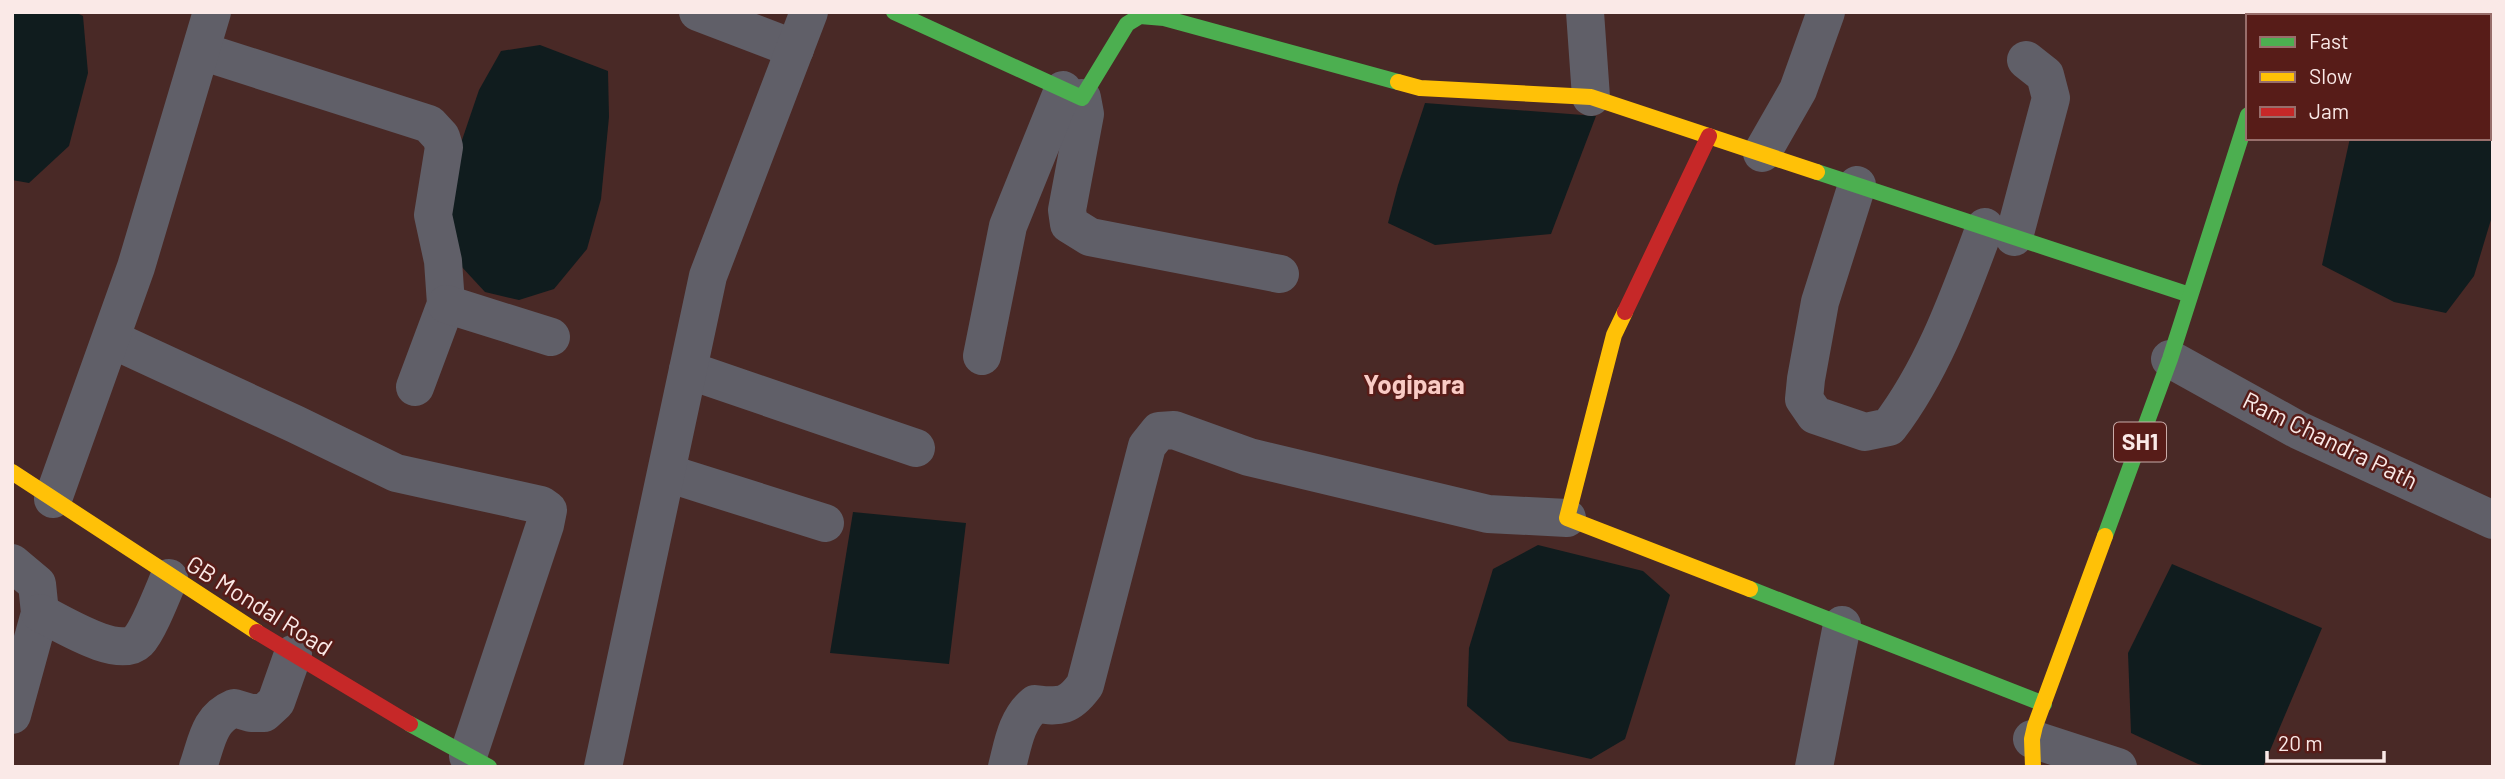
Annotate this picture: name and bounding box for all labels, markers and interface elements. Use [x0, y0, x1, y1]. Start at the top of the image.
legend [2246, 14, 2491, 140]
text: Fast [2309, 28, 2349, 53]
text: Slow [2309, 63, 2352, 88]
text: Jam [2309, 98, 2349, 123]
district label: Yogipara [1363, 368, 1465, 399]
street label: Ram Chandra Path [2238, 385, 2423, 495]
road number: SH1 [2114, 422, 2166, 462]
street label: GB Mondal Road [182, 548, 338, 661]
scale bar [2267, 720, 2384, 764]
text: 20 m [2278, 730, 2323, 755]

